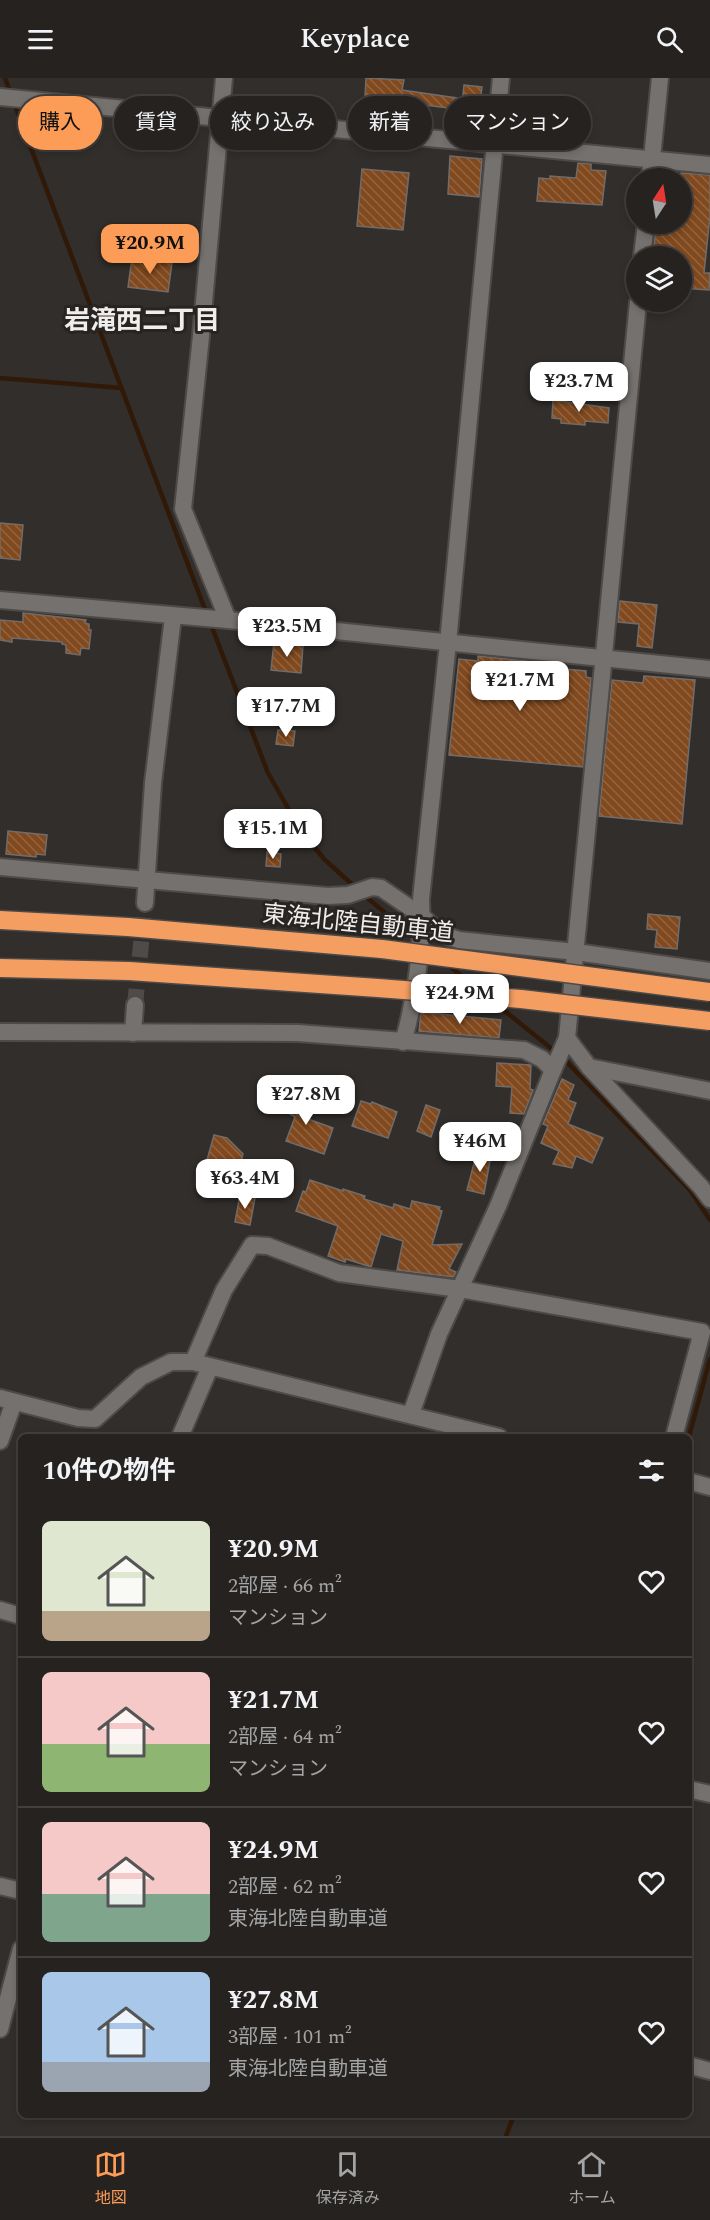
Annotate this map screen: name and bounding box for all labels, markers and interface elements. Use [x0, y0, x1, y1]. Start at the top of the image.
text: Keyplace [300, 18, 410, 60]
icon: menu [24, 23, 57, 56]
icon: search [653, 23, 686, 56]
chip: 購入 [18, 96, 102, 150]
chip: 賃貸 [114, 96, 198, 150]
chip: 絞り込み [210, 96, 336, 150]
chip: 新着 [348, 96, 432, 150]
chip: マンション [444, 96, 591, 150]
north arrow [626, 168, 692, 234]
map controls [626, 168, 692, 312]
pin: ¥20.9M [101, 224, 199, 275]
text: ¥20.9M [115, 228, 185, 258]
button: layers [626, 246, 692, 312]
district label: 岩滝西二丁目 [64, 301, 220, 341]
pin: ¥23.7M [530, 362, 628, 413]
text: ¥23.7M [544, 366, 614, 396]
pin: ¥23.5M [238, 607, 336, 658]
text: ¥23.5M [252, 611, 322, 641]
pin: ¥21.7M [471, 661, 569, 712]
text: ¥21.7M [485, 665, 555, 695]
pin: ¥17.7M [237, 687, 335, 738]
text: ¥17.7M [251, 691, 321, 721]
pin: ¥15.1M [224, 809, 322, 860]
text: ¥15.1M [238, 813, 308, 843]
street label: 東海北陸自動車道 [261, 896, 455, 952]
pin: ¥24.9M [411, 974, 509, 1025]
text: ¥24.9M [425, 978, 495, 1008]
pin: ¥27.8M [257, 1075, 355, 1126]
text: ¥27.8M [271, 1079, 341, 1109]
pin: ¥46M [444, 1122, 516, 1173]
text: ¥46M [453, 1126, 507, 1156]
pin: ¥63.4M [196, 1159, 294, 1210]
text: ¥63.4M [210, 1163, 280, 1193]
text: 10件の物件 [42, 1451, 175, 1491]
icon: filters [635, 1454, 668, 1487]
text: ¥20.9M [228, 1529, 319, 1569]
icon: home [90, 1545, 162, 1617]
icon: heart [635, 1565, 668, 1598]
text: 2部屋 · 66 m² [228, 1571, 342, 1601]
text: マンション [228, 1603, 328, 1633]
text: ¥21.7M [228, 1680, 319, 1720]
icon: home [90, 1696, 162, 1768]
icon: heart [635, 1716, 668, 1749]
text: 2部屋 · 64 m² [228, 1722, 342, 1752]
text: マンション [228, 1754, 328, 1784]
text: ¥24.9M [228, 1830, 319, 1870]
icon: home [90, 1846, 162, 1918]
icon: heart [635, 1866, 668, 1899]
text: 2部屋 · 62 m² [228, 1872, 342, 1902]
text: 東海北陸自動車道 [228, 1904, 388, 1934]
text: ¥27.8M [228, 1980, 319, 2020]
icon: home [90, 1996, 162, 2068]
icon: heart [635, 2016, 668, 2049]
text: 3部屋 · 101 m² [228, 2022, 352, 2052]
text: 東海北陸自動車道 [228, 2054, 388, 2084]
tab: 地図 [94, 2148, 127, 2210]
tab: 保存済み [316, 2148, 380, 2210]
tab: ホーム [568, 2148, 616, 2210]

